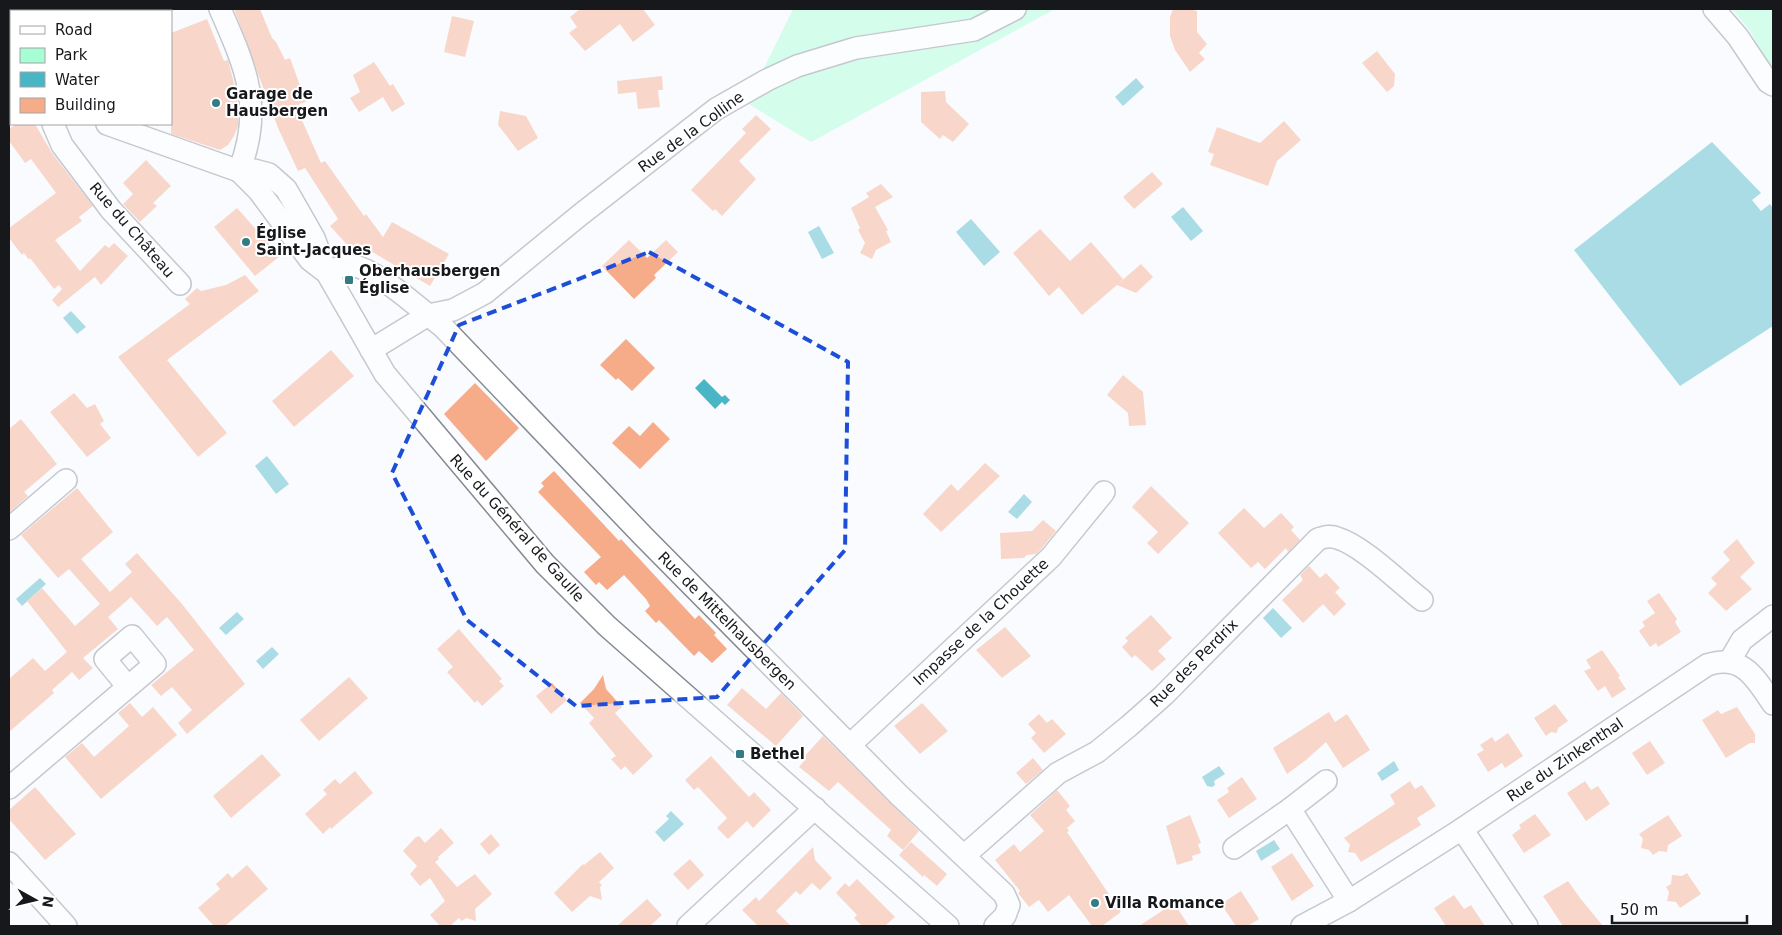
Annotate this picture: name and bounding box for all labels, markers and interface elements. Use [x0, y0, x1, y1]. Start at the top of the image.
legend [10, 10, 172, 125]
text: Road [55, 21, 93, 39]
text: Park [55, 46, 88, 64]
text: Water [55, 71, 100, 89]
place label: Garage de Hausbergen [226, 85, 328, 120]
street label: Rue de la Colline [635, 88, 747, 176]
text: Building [55, 96, 116, 114]
marker: Garage de Hausbergen [210, 97, 222, 109]
street label: Rue du Château [86, 179, 178, 281]
place label: Église Saint-Jacques [256, 223, 371, 259]
marker: Église Saint-Jacques [240, 236, 252, 248]
place label: Oberhausbergen Église [359, 262, 500, 297]
marker: Oberhausbergen Église [343, 274, 355, 286]
street label: Rue du Général de Gaulle [446, 451, 588, 605]
street label: Rue de Mittelhausbergen [654, 548, 800, 694]
street label: Impasse de la Chouette [910, 555, 1052, 689]
street label: Rue des Perdrix [1146, 615, 1242, 711]
street label: Rue du Zinkenthal [1503, 714, 1627, 806]
place label: Bethel [750, 745, 805, 763]
marker: Bethel [734, 748, 746, 760]
north arrow [10, 875, 60, 925]
scale bar [1612, 892, 1747, 924]
place label: Villa Romance [1105, 894, 1224, 912]
text: N [39, 895, 57, 909]
marker: Villa Romance [1089, 897, 1101, 909]
text: 50 m [1620, 901, 1658, 919]

